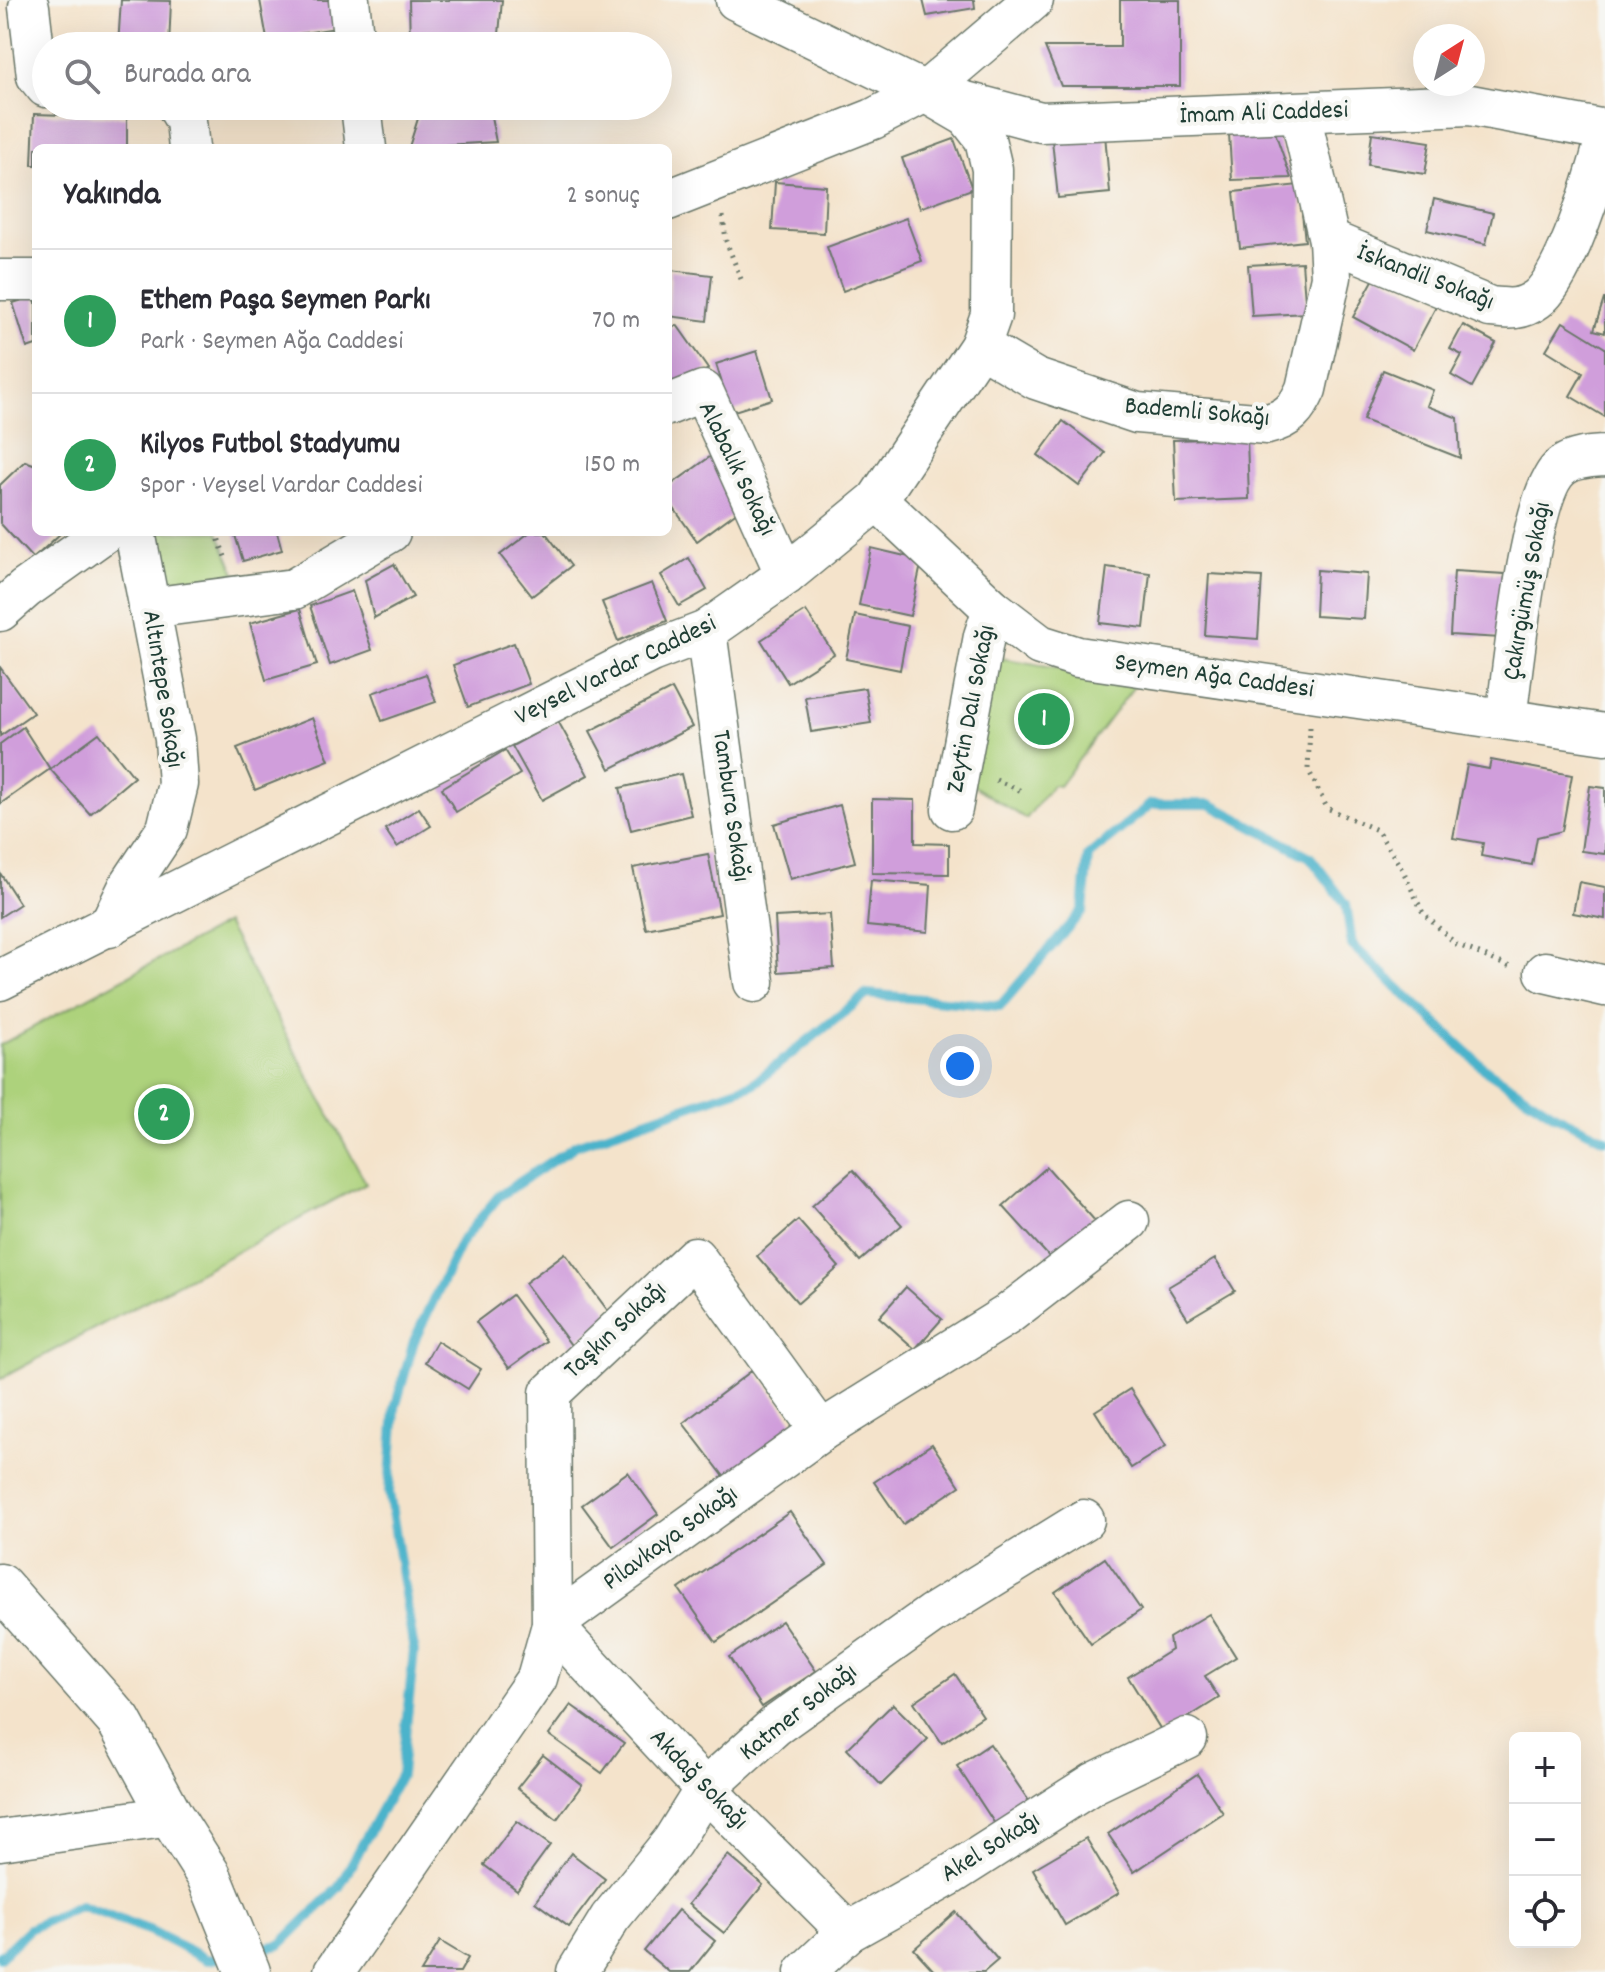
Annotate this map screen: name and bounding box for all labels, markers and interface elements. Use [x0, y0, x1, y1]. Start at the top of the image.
north arrow [1413, 24, 1485, 96]
search box [32, 32, 672, 120]
icon: search [60, 54, 104, 98]
text: Burada ara [124, 55, 251, 98]
street label: İmam Ali Caddesi [1179, 93, 1349, 135]
text: Yakında [64, 172, 160, 221]
text: 2 sonuç [566, 178, 640, 215]
street label: İskandil Sokağı [1351, 235, 1499, 321]
text: Ethem Paşa Seymen Parkı [140, 281, 430, 324]
text: 1 [87, 303, 93, 340]
text: 70 m [592, 303, 640, 340]
text: Park · Seymen Ağa Caddesi [140, 324, 403, 361]
street label: Bademli Sokağı [1123, 388, 1271, 438]
street label: Alabalık Sokağı [687, 395, 785, 543]
text: Kilyos Futbol Stadyumu [140, 425, 400, 468]
text: 2 [84, 447, 96, 484]
text: 150 m [584, 447, 640, 484]
text: Spor · Veysel Vardar Caddesi [140, 468, 422, 505]
street label: Çakırgümüş Sokağı [1494, 499, 1562, 683]
street label: Veysel Vardar Caddesi [509, 606, 723, 736]
street label: Altıntepe Sokağı [131, 607, 193, 771]
street label: Zeytin Dalı Sokağı [938, 622, 1006, 796]
street label: Seymen Ağa Caddesi [1112, 645, 1316, 709]
pin: 1 [1018, 689, 1070, 749]
street label: Tambura Sokağı [701, 728, 759, 884]
your location [940, 1046, 980, 1086]
pin: 2 [138, 1084, 190, 1144]
street label: Taşkın Sokağı [556, 1273, 676, 1389]
street label: Pilavkaya Sokağı [596, 1477, 746, 1601]
street label: Katmer Sokağı [732, 1655, 866, 1771]
street label: Akdağ Sokağı [640, 1721, 756, 1839]
map controls [1509, 1732, 1581, 1948]
button: + [1509, 1732, 1581, 1804]
street label: Akel Sokağı [934, 1803, 1048, 1893]
button: − [1509, 1804, 1581, 1876]
button: locate [1509, 1876, 1581, 1948]

